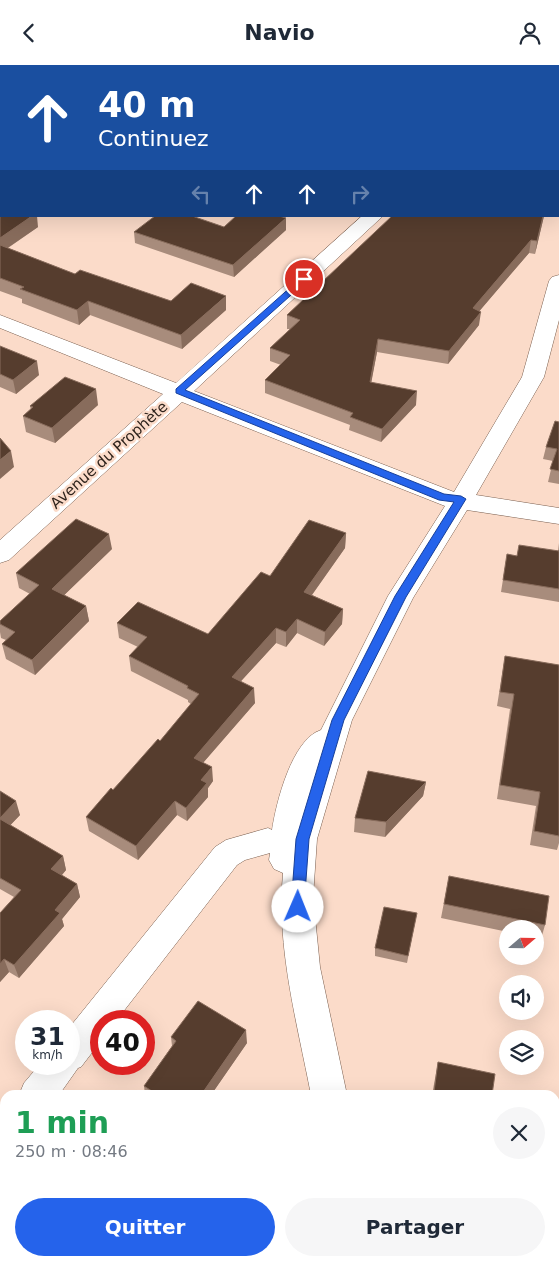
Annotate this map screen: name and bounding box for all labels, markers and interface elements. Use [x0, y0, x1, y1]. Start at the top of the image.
icon: back [15, 19, 43, 47]
icon: person [516, 19, 544, 47]
text: Navio [244, 20, 315, 45]
icon: ahead [15, 85, 80, 150]
text: 40 m [98, 85, 195, 125]
text: Continuez [98, 126, 208, 151]
icon: left [187, 180, 215, 208]
icon: ahead [240, 180, 268, 208]
icon: ahead [293, 180, 321, 208]
icon: right [346, 180, 374, 208]
pin [283, 258, 325, 300]
icon: arrive [290, 265, 318, 293]
street label: Avenue du Prophète [47, 398, 171, 512]
position arrow [271, 880, 323, 932]
north arrow [499, 920, 544, 965]
map controls [499, 920, 544, 1075]
button: sound [499, 975, 544, 1020]
speed limit sign: 40 [90, 1010, 155, 1075]
text: 31 [30, 1022, 65, 1051]
button: layers [499, 1030, 544, 1075]
text: km/h [32, 1048, 63, 1062]
text: 1 min [15, 1105, 109, 1140]
button: close [493, 1107, 545, 1159]
text: 250 m · 08:46 [15, 1142, 128, 1161]
button: Quitter [15, 1198, 275, 1256]
button: Partager [285, 1198, 545, 1256]

